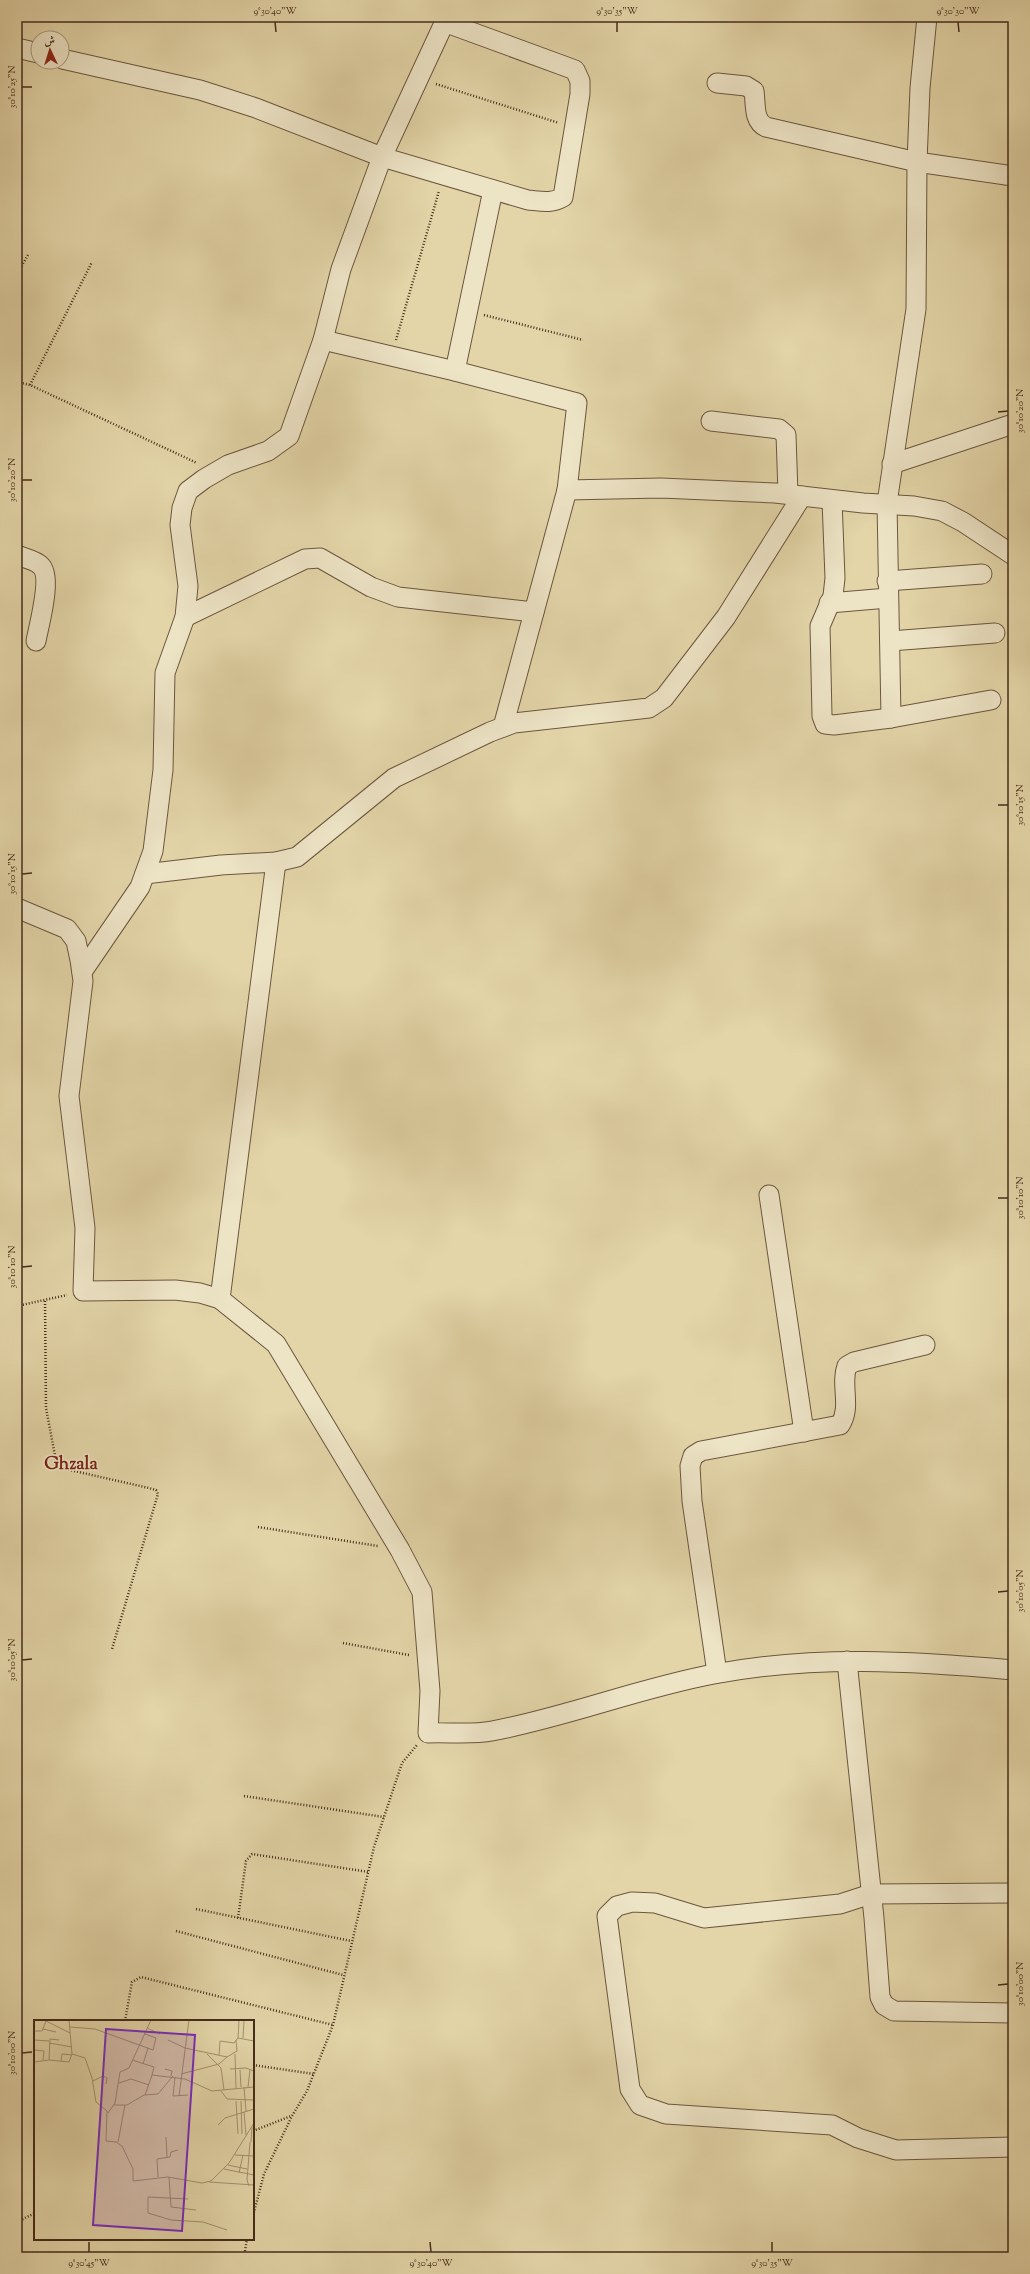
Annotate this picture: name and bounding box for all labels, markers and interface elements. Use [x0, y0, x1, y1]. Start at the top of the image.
text: 9°30'40"W [253, 4, 297, 19]
text: 9°30'35"W [596, 4, 638, 19]
text: 9°30'30"W [936, 4, 980, 19]
north arrow [30, 30, 70, 70]
text: ش [43, 33, 55, 49]
text: 30°10'25"N [5, 66, 20, 108]
text: 30°10'20"N [1013, 389, 1028, 433]
text: 30°10'20"N [5, 458, 20, 502]
text: 30°10'15"N [1013, 784, 1028, 826]
text: 30°10'15"N [5, 853, 20, 895]
text: 30°10'10"N [1013, 1176, 1028, 1220]
text: 30°10'10"N [5, 1245, 20, 1289]
district label: Ghzala [44, 1452, 99, 1478]
text: 30°10'05"N [1013, 1570, 1028, 1612]
text: 30°10'05"N [5, 1639, 20, 1681]
text: 30°10'00"N [1013, 1962, 1028, 2006]
inset map [34, 2020, 254, 2240]
text: 30°10'00"N [5, 2031, 20, 2075]
text: 9°30'45"W [68, 2256, 110, 2271]
text: 9°30'40"W [409, 2256, 453, 2271]
text: 9°30'35"W [751, 2256, 793, 2271]

